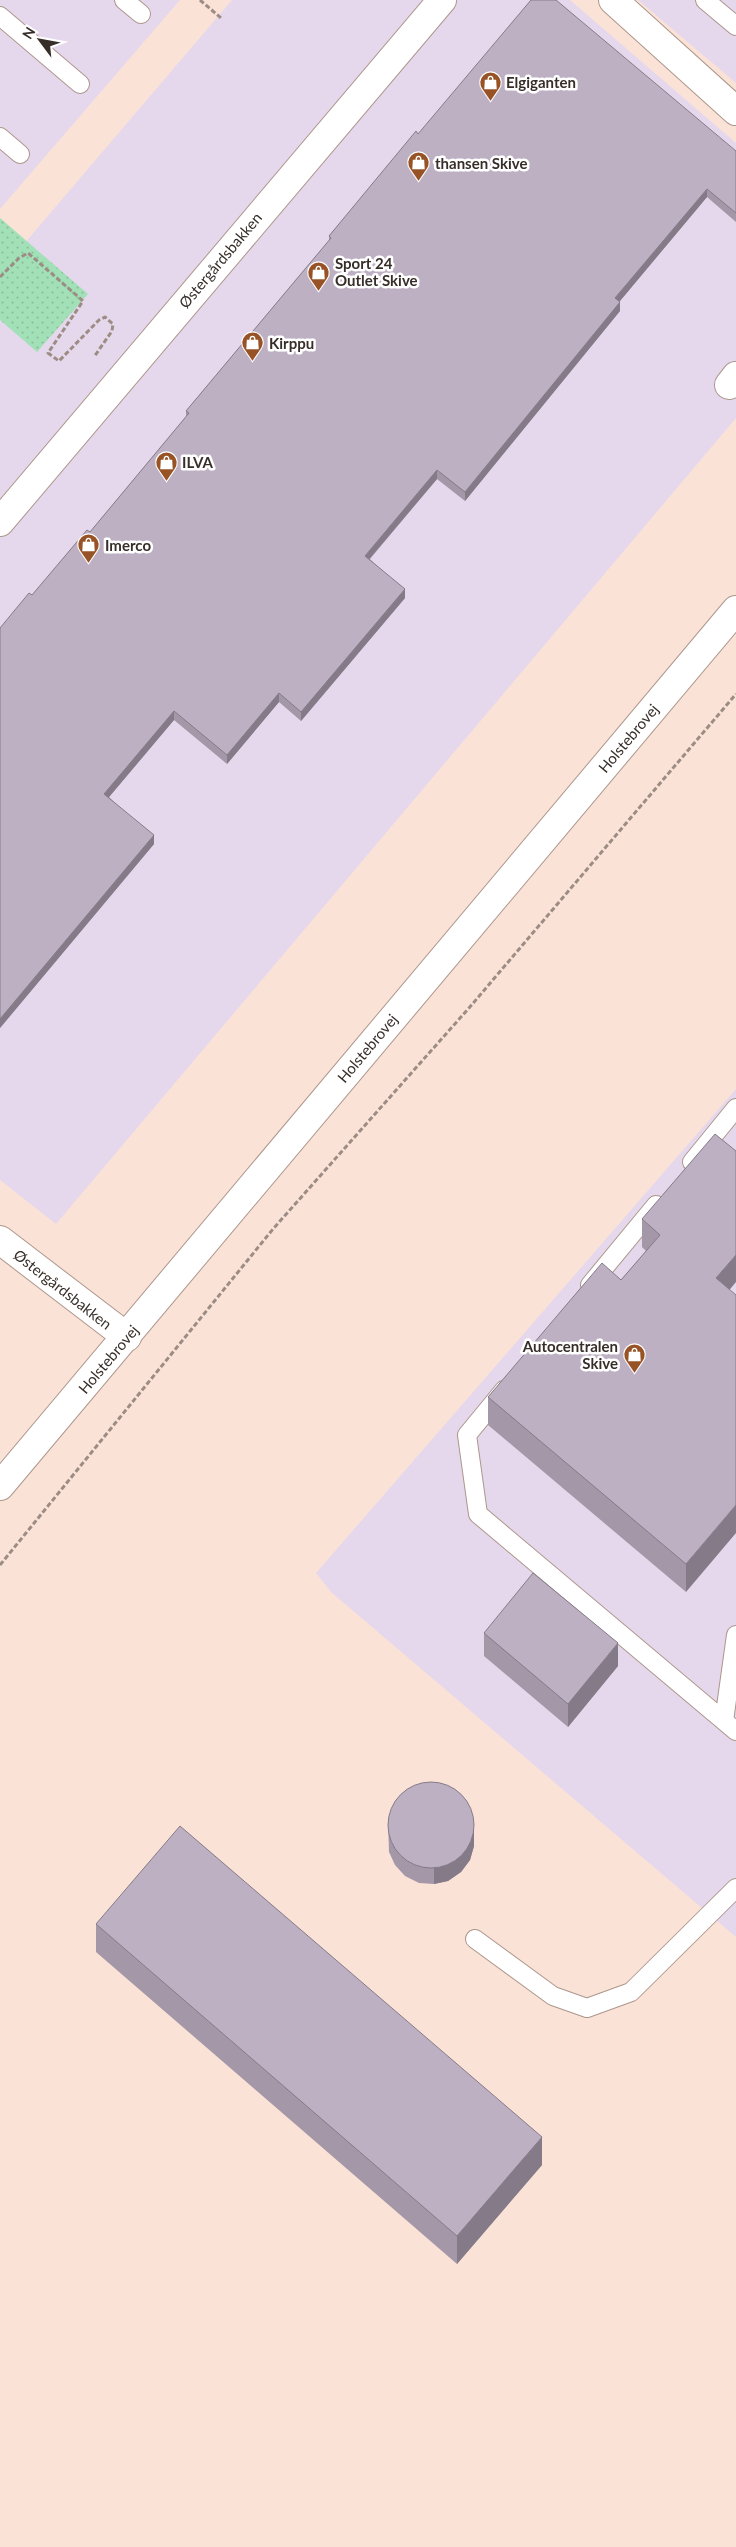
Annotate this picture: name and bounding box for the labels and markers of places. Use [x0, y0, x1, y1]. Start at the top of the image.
shop icon: Elgiganten [478, 70, 502, 101]
place label: Elgiganten [506, 73, 576, 91]
shop icon: thansen Skive [407, 151, 431, 182]
place label: thansen Skive [435, 154, 527, 172]
place label: Sport 24 Outlet Skive [335, 254, 418, 289]
shop icon: Sport 24 Outlet Skive [307, 260, 331, 291]
shop icon: Kirppu [241, 331, 265, 362]
place label: Kirppu [269, 334, 314, 352]
shop icon: ILVA [154, 450, 178, 481]
place label: ILVA [182, 453, 214, 471]
shop icon: Imerco [77, 533, 101, 564]
place label: Imerco [105, 536, 151, 554]
place label: Autocentralen Skive [522, 1337, 618, 1372]
shop icon: Autocentralen Skive [622, 1343, 646, 1374]

